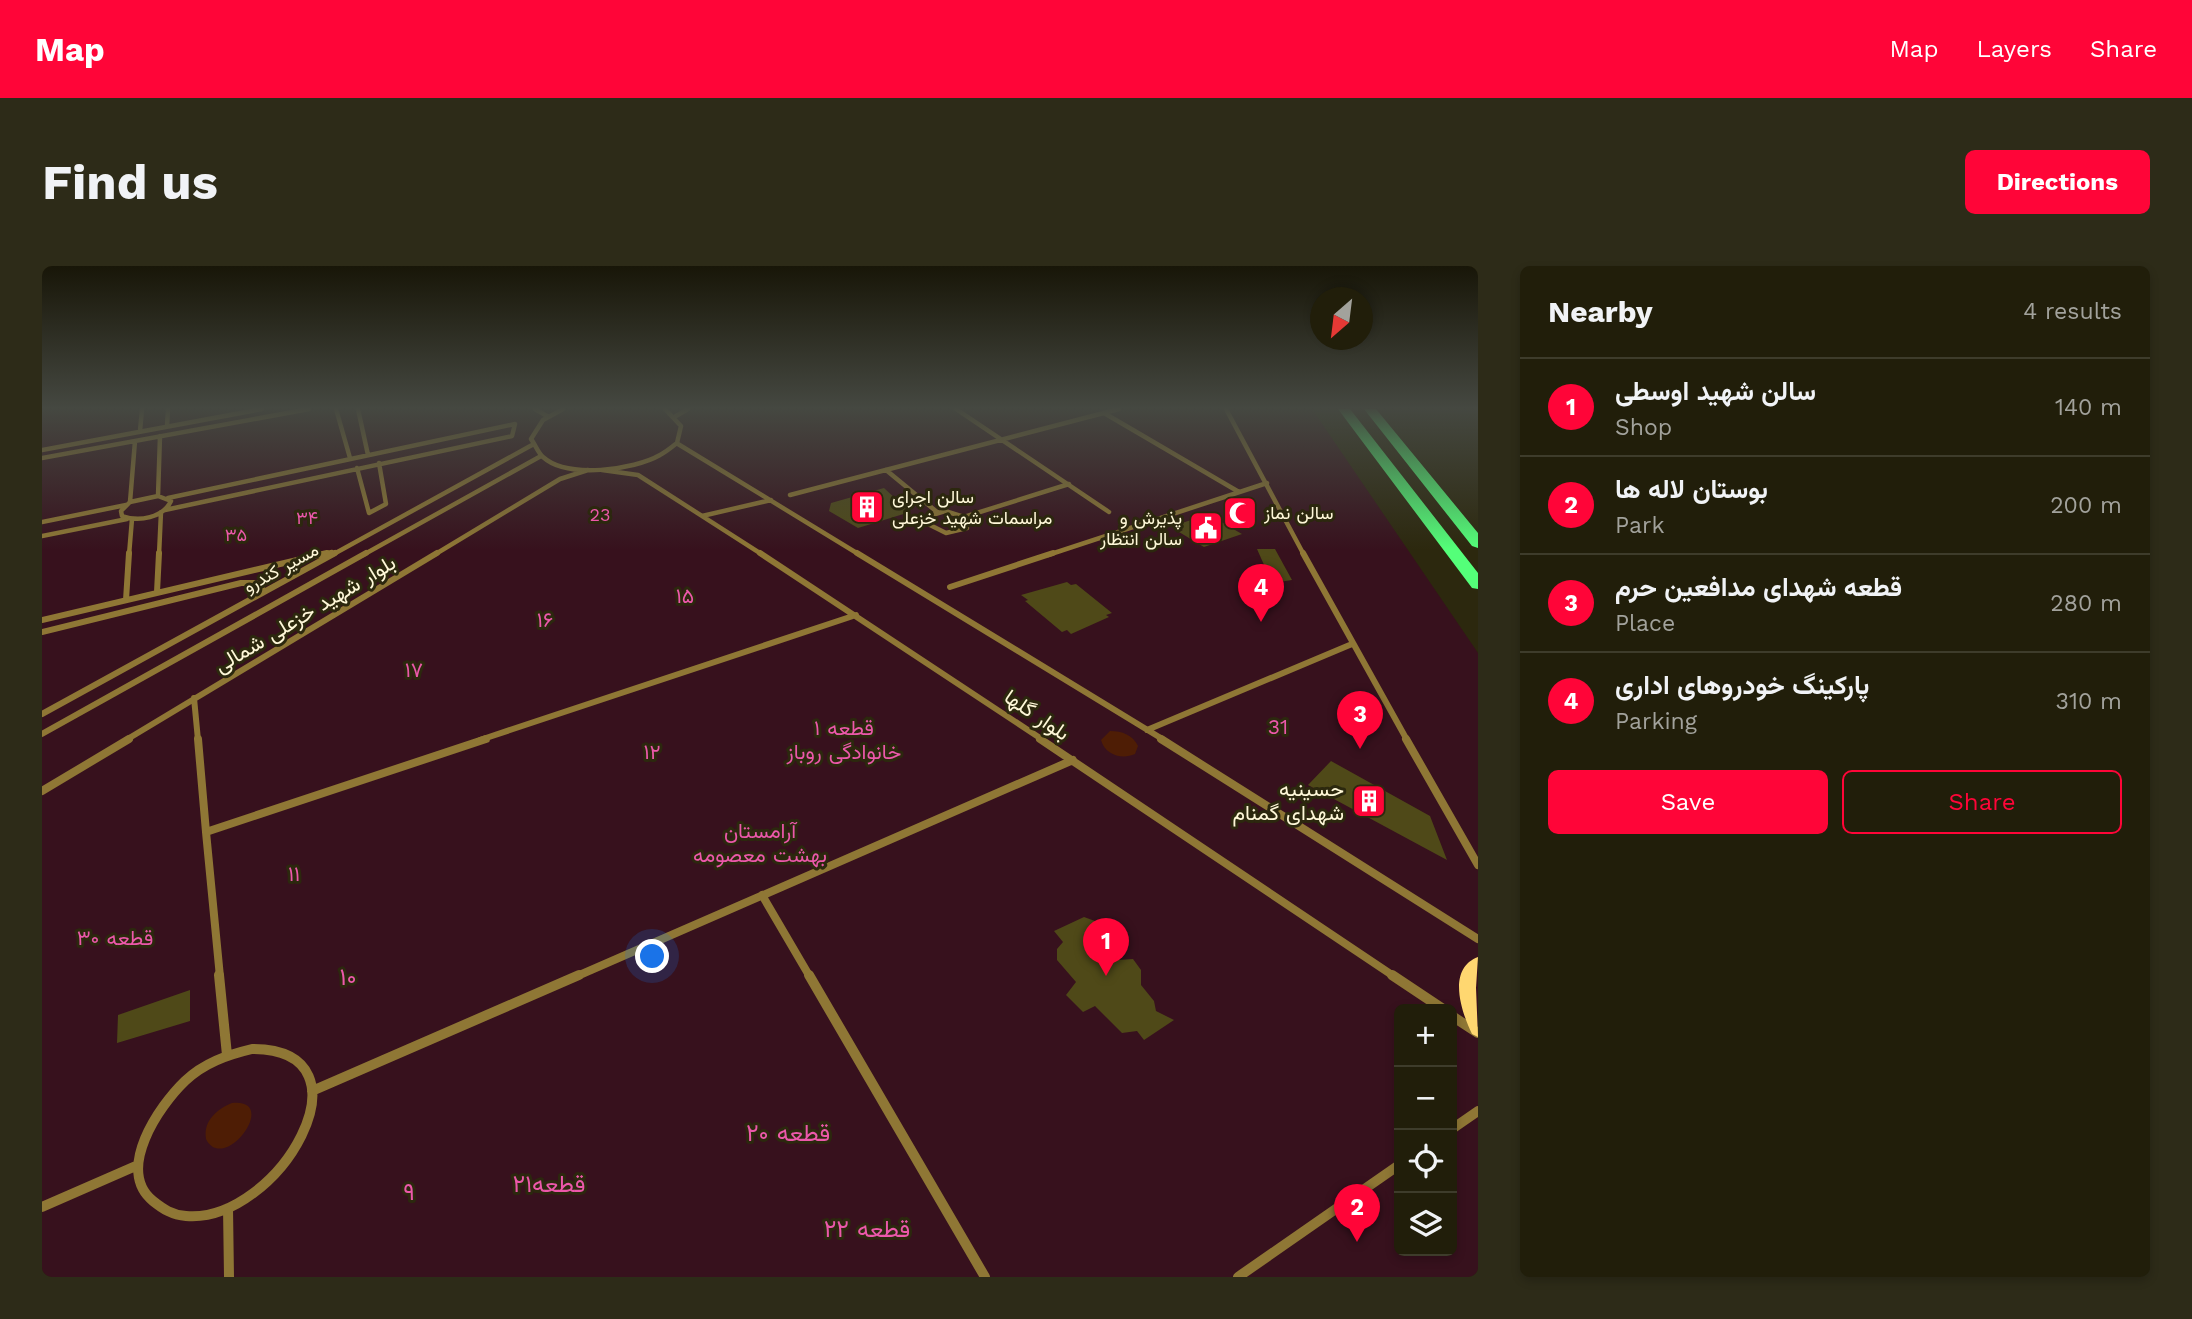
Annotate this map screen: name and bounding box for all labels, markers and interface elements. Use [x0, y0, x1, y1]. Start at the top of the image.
text: Map [35, 30, 105, 69]
text: Map [1890, 35, 1938, 63]
text: Layers [1976, 35, 2052, 63]
text: Share [2090, 35, 2157, 63]
button: Directions [1965, 150, 2150, 214]
text: Find us [42, 153, 218, 211]
north arrow [1310, 287, 1373, 350]
text: Nearby [1548, 294, 1653, 329]
text: 4 results [2023, 298, 2122, 325]
text: سالن شهید اوسطی [1615, 376, 1816, 406]
text: 1 [1566, 394, 1576, 421]
text: 140 m [2055, 394, 2122, 421]
text: Shop [1615, 414, 1672, 441]
text: بوستان لاله ها [1615, 474, 1768, 504]
place label: سالن اجرای مراسمات شهید خزعلی [892, 486, 1052, 529]
building icon: سالن اجرای مراسمات شهید خزعلی [848, 488, 886, 526]
text: 2 [1564, 492, 1578, 519]
text: 200 m [2050, 492, 2122, 519]
mosque icon: سالن نماز [1221, 494, 1259, 532]
place label: سالن نماز [1263, 502, 1334, 524]
park label: 23 [590, 504, 611, 525]
park label: ۳۴ [296, 507, 318, 528]
place label: پذیرش و سالن انتظار [1099, 507, 1182, 550]
public building icon: پذیرش و سالن انتظار [1187, 509, 1225, 547]
text: Park [1615, 512, 1664, 539]
park label: ۳۵ [225, 524, 247, 545]
street label: مسیر کندرو [240, 538, 322, 598]
street label: بلوار شهید خزعلی شمالی [210, 550, 400, 678]
pin: 4 [1238, 564, 1284, 622]
text: قطعه شهدای مدافعین حرم [1615, 572, 1902, 602]
park label: ۱۵ [676, 583, 694, 608]
text: 3 [1564, 590, 1578, 617]
text: 280 m [2050, 590, 2122, 617]
park label: ۱۶ [537, 607, 553, 632]
text: Place [1615, 610, 1675, 637]
park label: ۱۷ [405, 657, 423, 682]
text: پارکینگ خودروهای اداری [1615, 670, 1869, 700]
street label: بلوار گلها [999, 684, 1075, 746]
text: 4 [1564, 688, 1578, 715]
text: 310 m [2056, 688, 2122, 715]
pin: 3 [1337, 691, 1383, 749]
text: Parking [1615, 708, 1697, 735]
park label: 31 [1268, 714, 1288, 739]
park label: قطعه ۱ خانوادگی روباز [786, 715, 901, 765]
park label: ۱۲ [643, 739, 661, 764]
button: Save [1548, 770, 1828, 834]
button: Share [1842, 770, 2122, 834]
place label: حسینیه شهدای گمنام [1233, 776, 1344, 827]
building icon: حسینیه شهدای گمنام [1350, 782, 1388, 820]
park label: آرامستان بهشت معصومه [693, 818, 827, 868]
park label: ۱۱ [288, 861, 300, 886]
pin: 1 [1083, 918, 1129, 976]
park label: قطعه ۳۰ [77, 925, 153, 950]
your location [635, 939, 669, 973]
park label: ۱۰ [339, 963, 357, 991]
map controls [1394, 1004, 1457, 1256]
button: + [1394, 1004, 1457, 1067]
button: − [1394, 1067, 1457, 1130]
park label: قطعه ۲۰ [746, 1119, 830, 1147]
button: locate [1394, 1130, 1457, 1193]
park label: قطعه۲۱ [513, 1170, 585, 1198]
park label: ۹ [403, 1178, 415, 1206]
pin: 2 [1334, 1184, 1380, 1242]
button: layers [1394, 1193, 1457, 1256]
park label: قطعه ۲۲ [824, 1215, 910, 1243]

